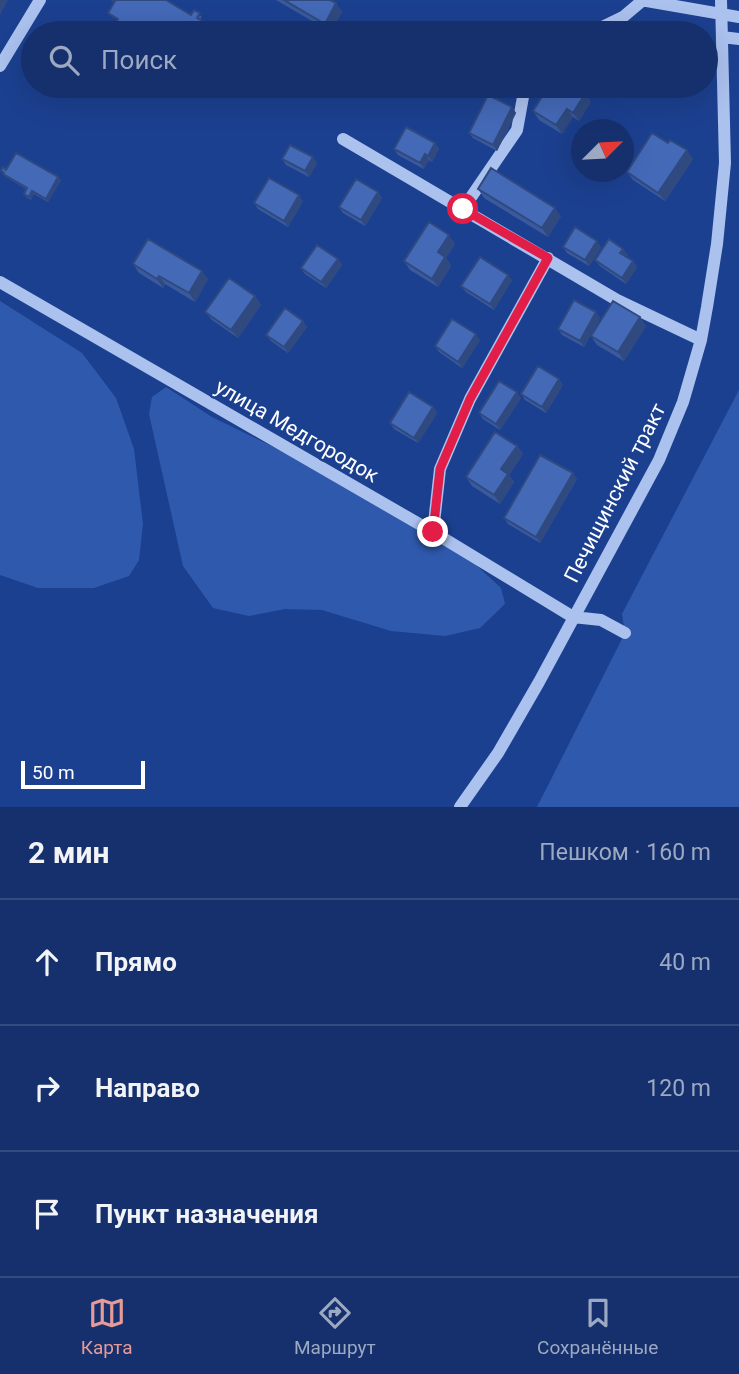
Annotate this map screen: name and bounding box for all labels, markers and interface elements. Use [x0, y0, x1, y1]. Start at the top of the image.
search box [21, 21, 718, 98]
icon: search [45, 41, 83, 79]
text: Поиск [101, 45, 177, 75]
north arrow [571, 119, 634, 182]
route start [447, 193, 478, 224]
street label: улица Медгородок [211, 374, 384, 488]
street label: Печищинский тракт [559, 399, 671, 587]
route end [417, 516, 448, 547]
scale bar [21, 758, 145, 790]
text: 50 m [32, 761, 75, 784]
text: 2 мин [28, 835, 109, 870]
text: Пешком · 160 m [539, 839, 711, 866]
icon: ahead [28, 943, 66, 981]
text: Прямо [95, 947, 177, 977]
text: 40 m [659, 949, 711, 976]
icon: right [28, 1069, 66, 1107]
text: Направо [95, 1073, 200, 1103]
text: 120 m [646, 1075, 711, 1102]
icon: arrive [28, 1195, 66, 1233]
text: Пункт назначения [95, 1199, 319, 1229]
tab: Карта [81, 1294, 133, 1359]
tab: Маршрут [294, 1294, 376, 1359]
tab: Сохранённые [537, 1294, 658, 1359]

